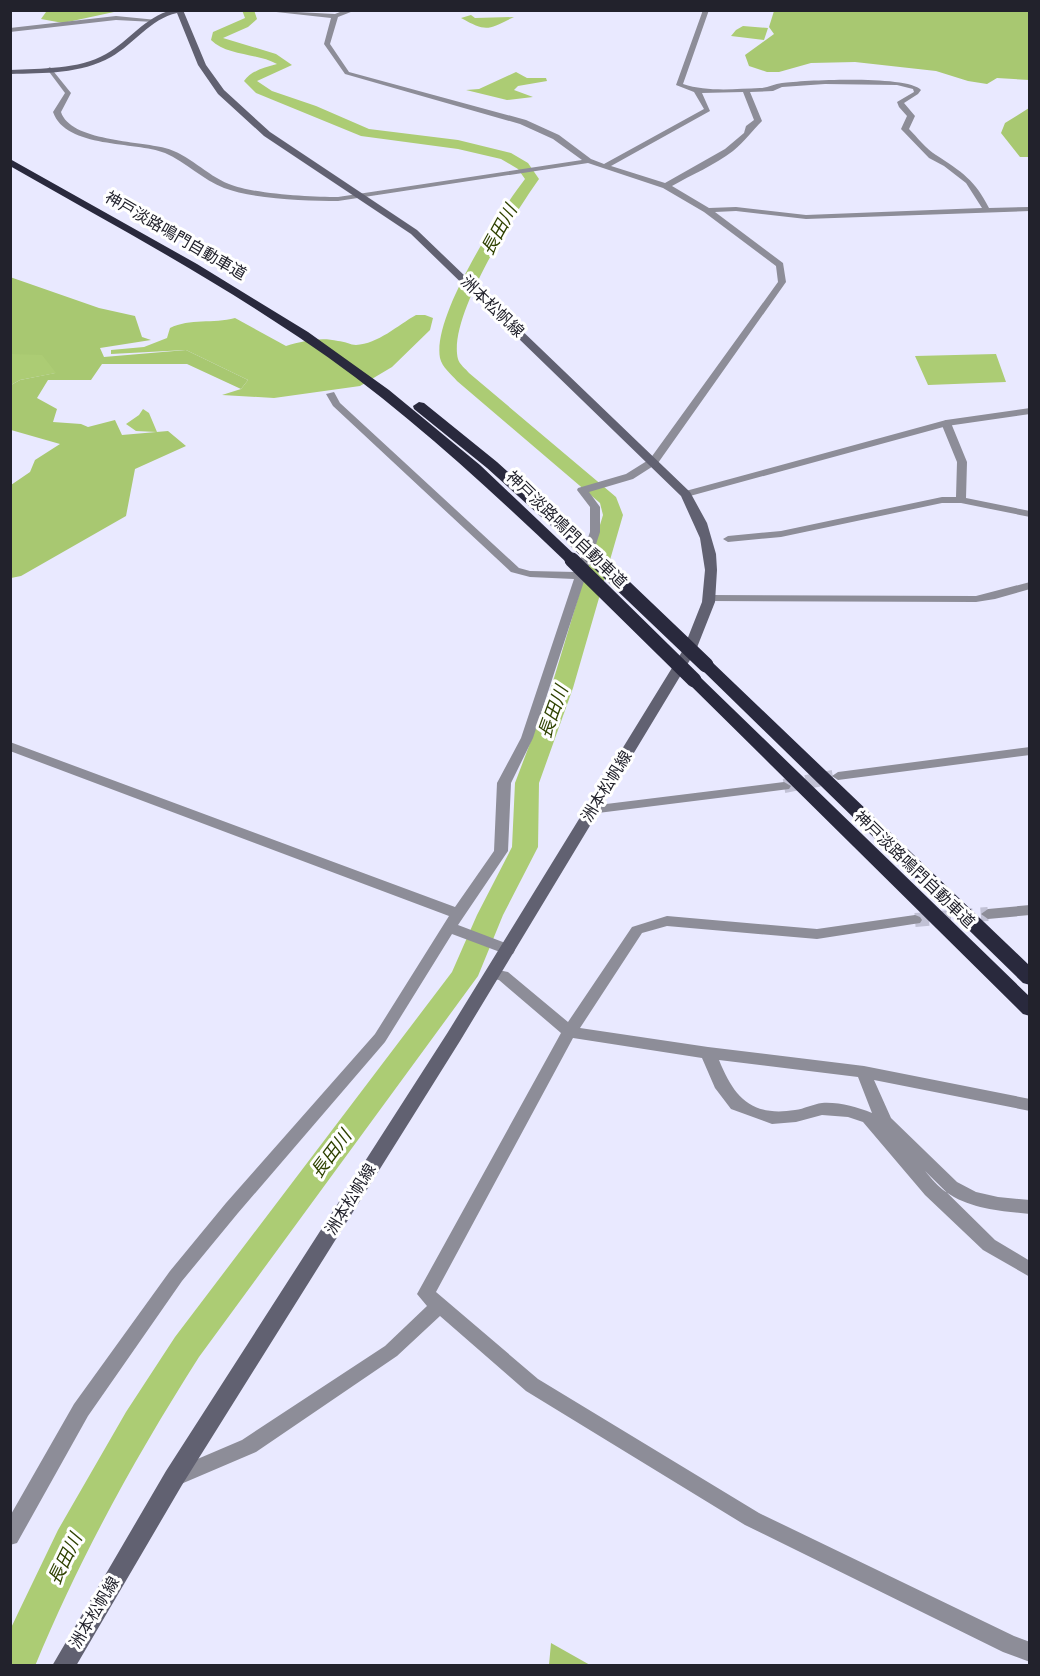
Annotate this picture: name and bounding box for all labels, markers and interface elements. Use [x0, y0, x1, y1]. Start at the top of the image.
street label: 神戸淡路鳴門自動車道 [102, 186, 250, 284]
water label: 長田川 [476, 199, 522, 258]
street label: 洲本松帆線 [457, 271, 529, 341]
street label: 神戸淡路鳴門自動車道 [503, 466, 631, 592]
water label: 長田川 [533, 681, 572, 741]
street label: 洲本松帆線 [576, 747, 636, 825]
street label: 神戸淡路鳴門自動車道 [851, 806, 979, 932]
water label: 長田川 [306, 1124, 356, 1182]
street label: 洲本松帆線 [320, 1160, 380, 1238]
water label: 長田川 [43, 1528, 87, 1588]
street label: 洲本松帆線 [65, 1573, 123, 1651]

